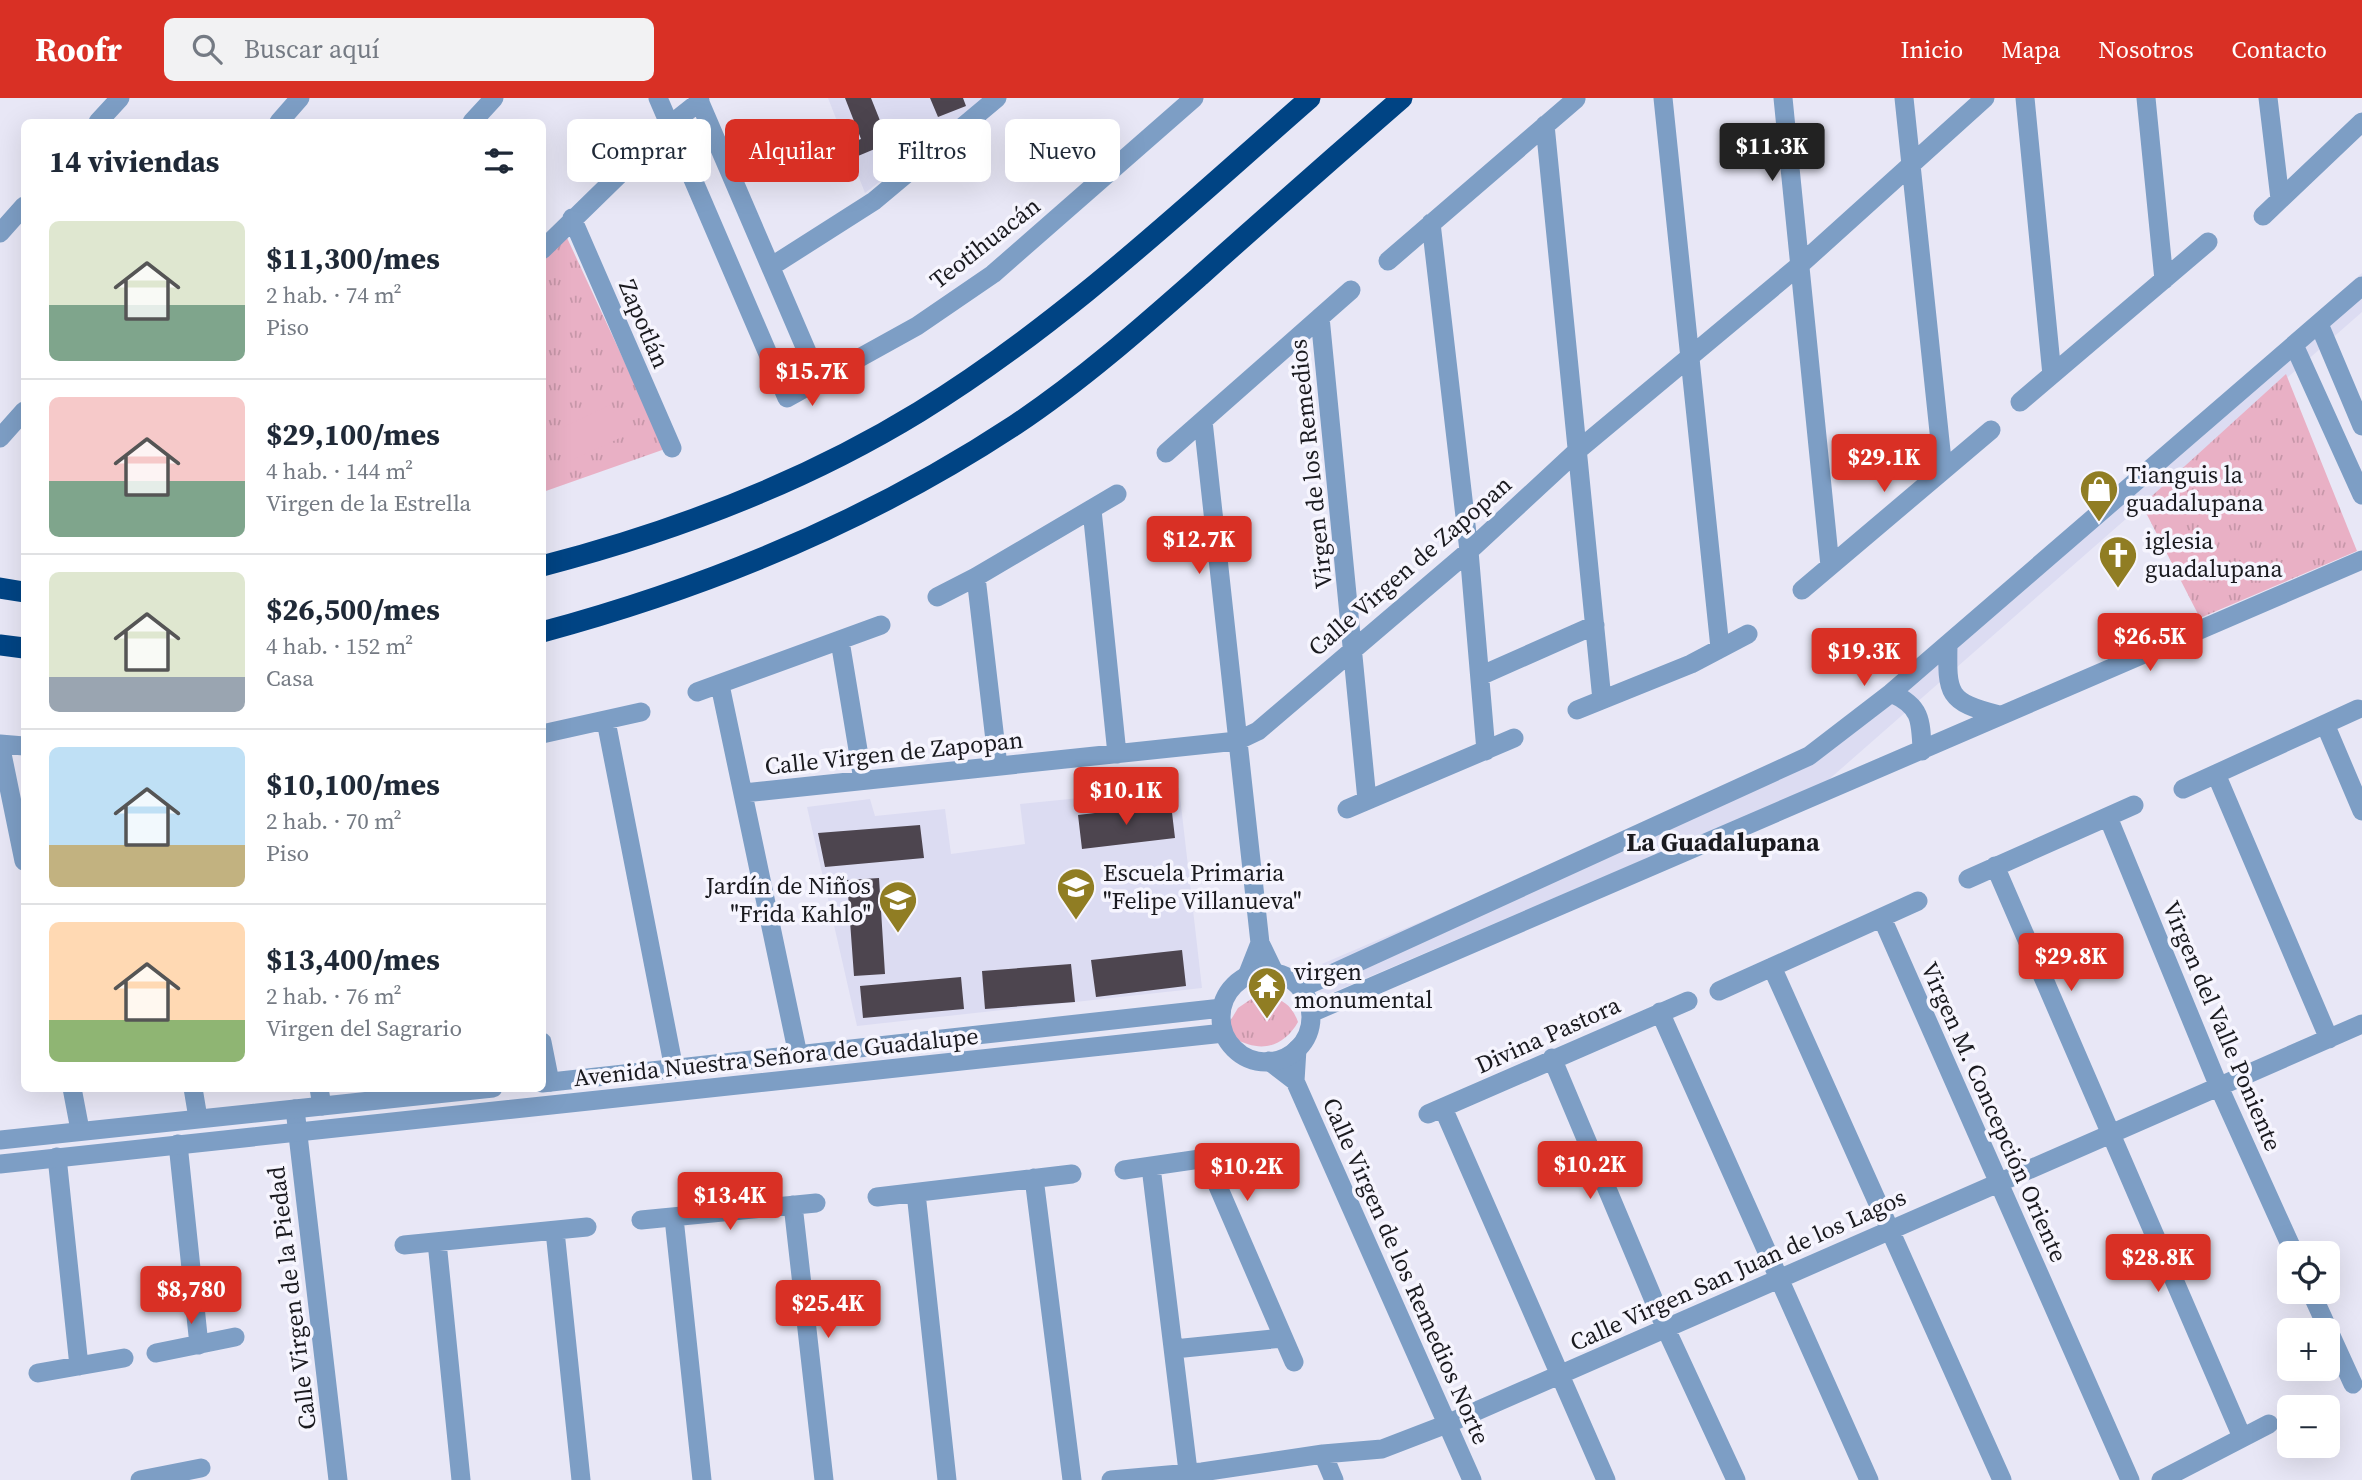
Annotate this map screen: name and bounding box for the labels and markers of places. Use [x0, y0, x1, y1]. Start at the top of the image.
pin: $11.3K [1715, 123, 1829, 183]
pin: $15.7K [755, 348, 869, 408]
pin: $29.1K [1827, 434, 1941, 494]
place label: Tianguis la guadalupana [2126, 458, 2265, 519]
shop icon: Tianguis la guadalupana [2078, 468, 2120, 523]
pin: $12.7K [1142, 517, 1256, 576]
place label: iglesia guadalupana [2145, 524, 2284, 585]
church icon: iglesia guadalupana [2097, 534, 2139, 589]
pin: $26.5K [2093, 614, 2207, 673]
pin: $19.3K [1807, 628, 1921, 688]
pin: $10.1K [1069, 768, 1183, 827]
place label: Escuela Primaria "Felipe Villanueva" [1103, 856, 1302, 917]
school or university icon: Escuela Primaria "Felipe Villanueva" [1055, 866, 1097, 921]
place label: Jardín de Niños "Frida Kahlo" [704, 869, 871, 930]
school or university icon: Jardín de Niños "Frida Kahlo" [877, 879, 919, 934]
pin: $29.8K [2014, 934, 2128, 993]
place label: virgen monumental [1294, 955, 1433, 1016]
temple icon: virgen monumental [1246, 965, 1288, 1020]
pin: $10.2K [1533, 1142, 1647, 1201]
pin: $10.2K [1190, 1144, 1304, 1203]
pin: $13.4K [673, 1172, 787, 1232]
pin: $28.8K [2101, 1234, 2215, 1294]
pin: $8,780 [134, 1266, 248, 1326]
pin: $25.4K [771, 1280, 885, 1340]

